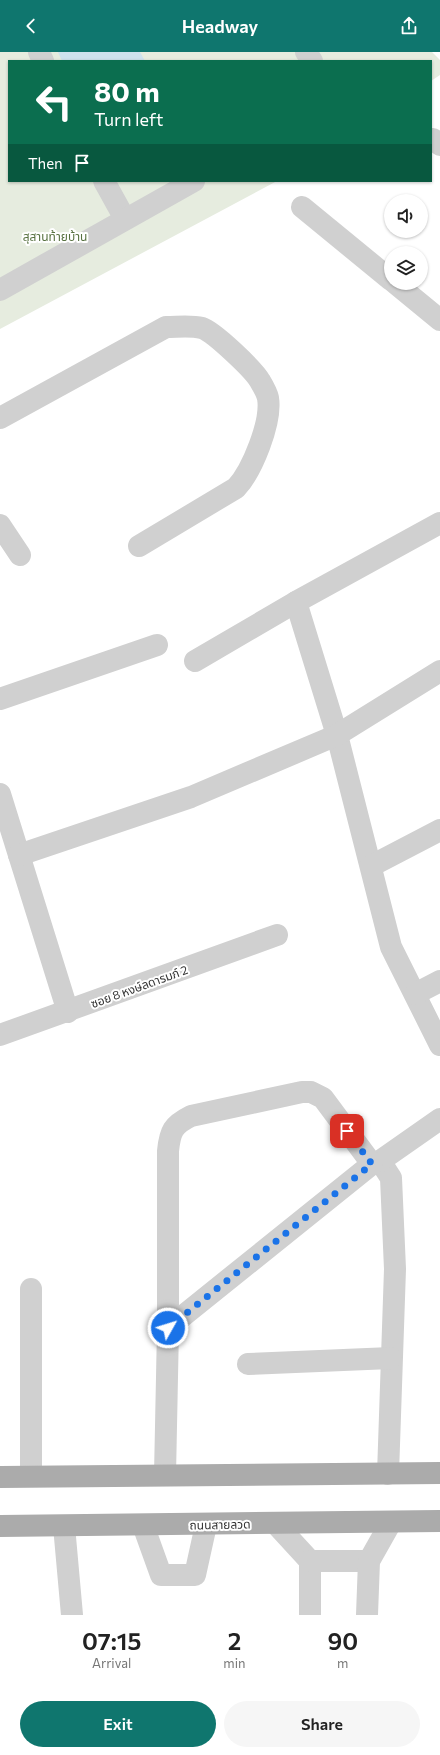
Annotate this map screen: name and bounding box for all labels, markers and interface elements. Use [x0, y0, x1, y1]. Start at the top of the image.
icon: back [20, 15, 42, 37]
text: Headway [182, 15, 258, 37]
icon: share [398, 15, 420, 37]
text: 80 m [94, 74, 160, 108]
icon: left [28, 76, 80, 128]
text: Turn left [94, 108, 163, 130]
icon: arrive [71, 152, 93, 174]
text: Then [28, 154, 63, 172]
map controls [384, 194, 428, 290]
button: sound [384, 194, 428, 238]
park label: สุสานท้ายบ้าน [23, 229, 87, 244]
button: layers [384, 246, 428, 290]
street label: ซอย 8 หงษ์ลดารมภ์ 2 [89, 962, 190, 1010]
pin [330, 1114, 364, 1148]
icon: arrive [336, 1120, 358, 1142]
position arrow [147, 1307, 189, 1349]
street label: ถนนสายลวด [189, 1516, 251, 1532]
text: 07:15 [82, 1626, 141, 1655]
text: 2 [228, 1626, 241, 1655]
text: 90 [327, 1626, 358, 1655]
text: Arrival [92, 1655, 131, 1671]
text: min [223, 1655, 245, 1671]
text: m [337, 1655, 348, 1671]
button: Exit [20, 1701, 216, 1747]
button: Share [224, 1701, 420, 1747]

